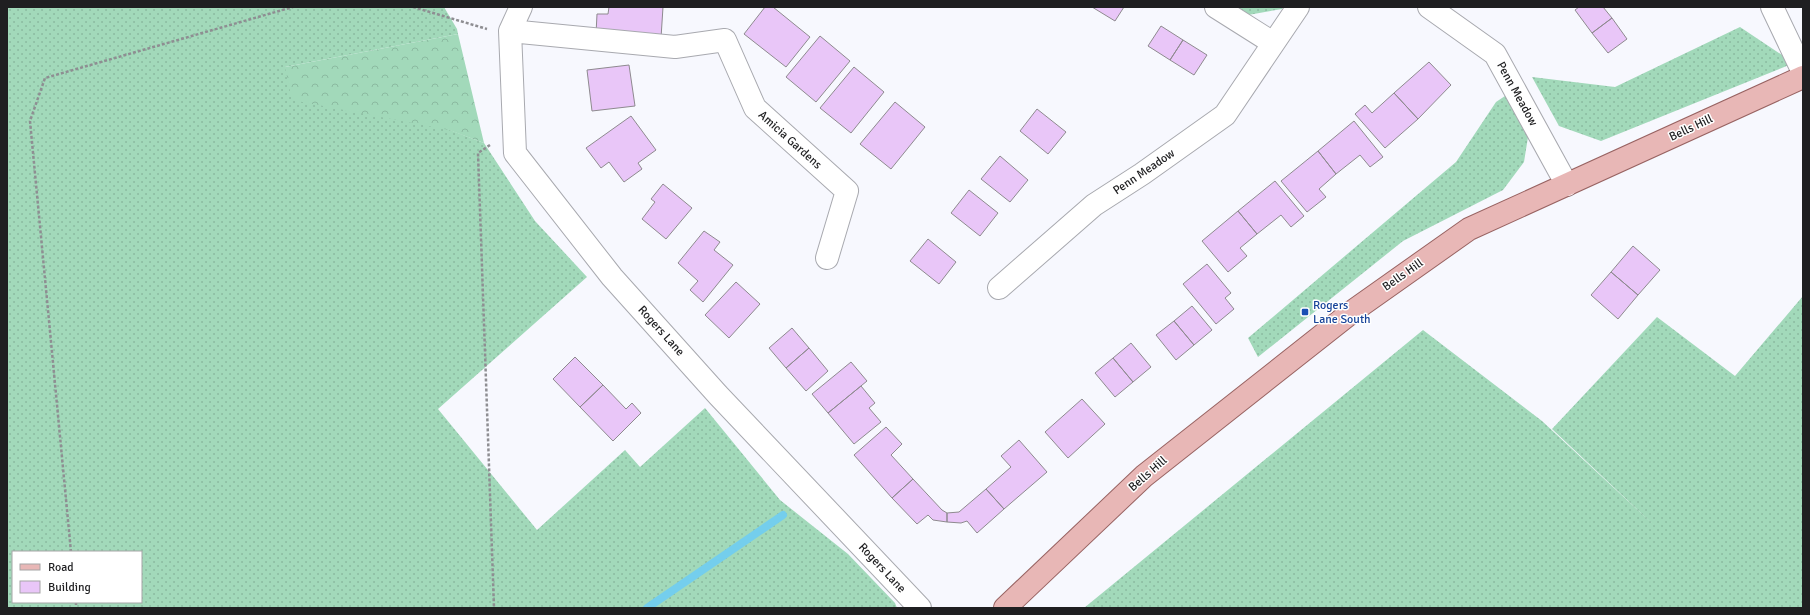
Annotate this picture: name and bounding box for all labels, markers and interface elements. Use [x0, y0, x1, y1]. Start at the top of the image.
street label: Penn Meadow [1493, 59, 1541, 129]
street label: Amicia Gardens [755, 108, 825, 172]
street label: Bells Hill [1667, 111, 1716, 145]
street label: Penn Meadow [1110, 146, 1178, 198]
street label: Bells Hill [1380, 255, 1427, 294]
place label: Rogers Lane South [1313, 298, 1371, 327]
street label: Rogers Lane [634, 303, 688, 359]
marker: Rogers Lane South [1300, 307, 1310, 317]
street label: Bells Hill [1126, 453, 1171, 495]
street label: Rogers Lane [855, 540, 909, 596]
legend [12, 551, 142, 603]
text: Road [48, 560, 74, 575]
text: Building [48, 580, 91, 595]

